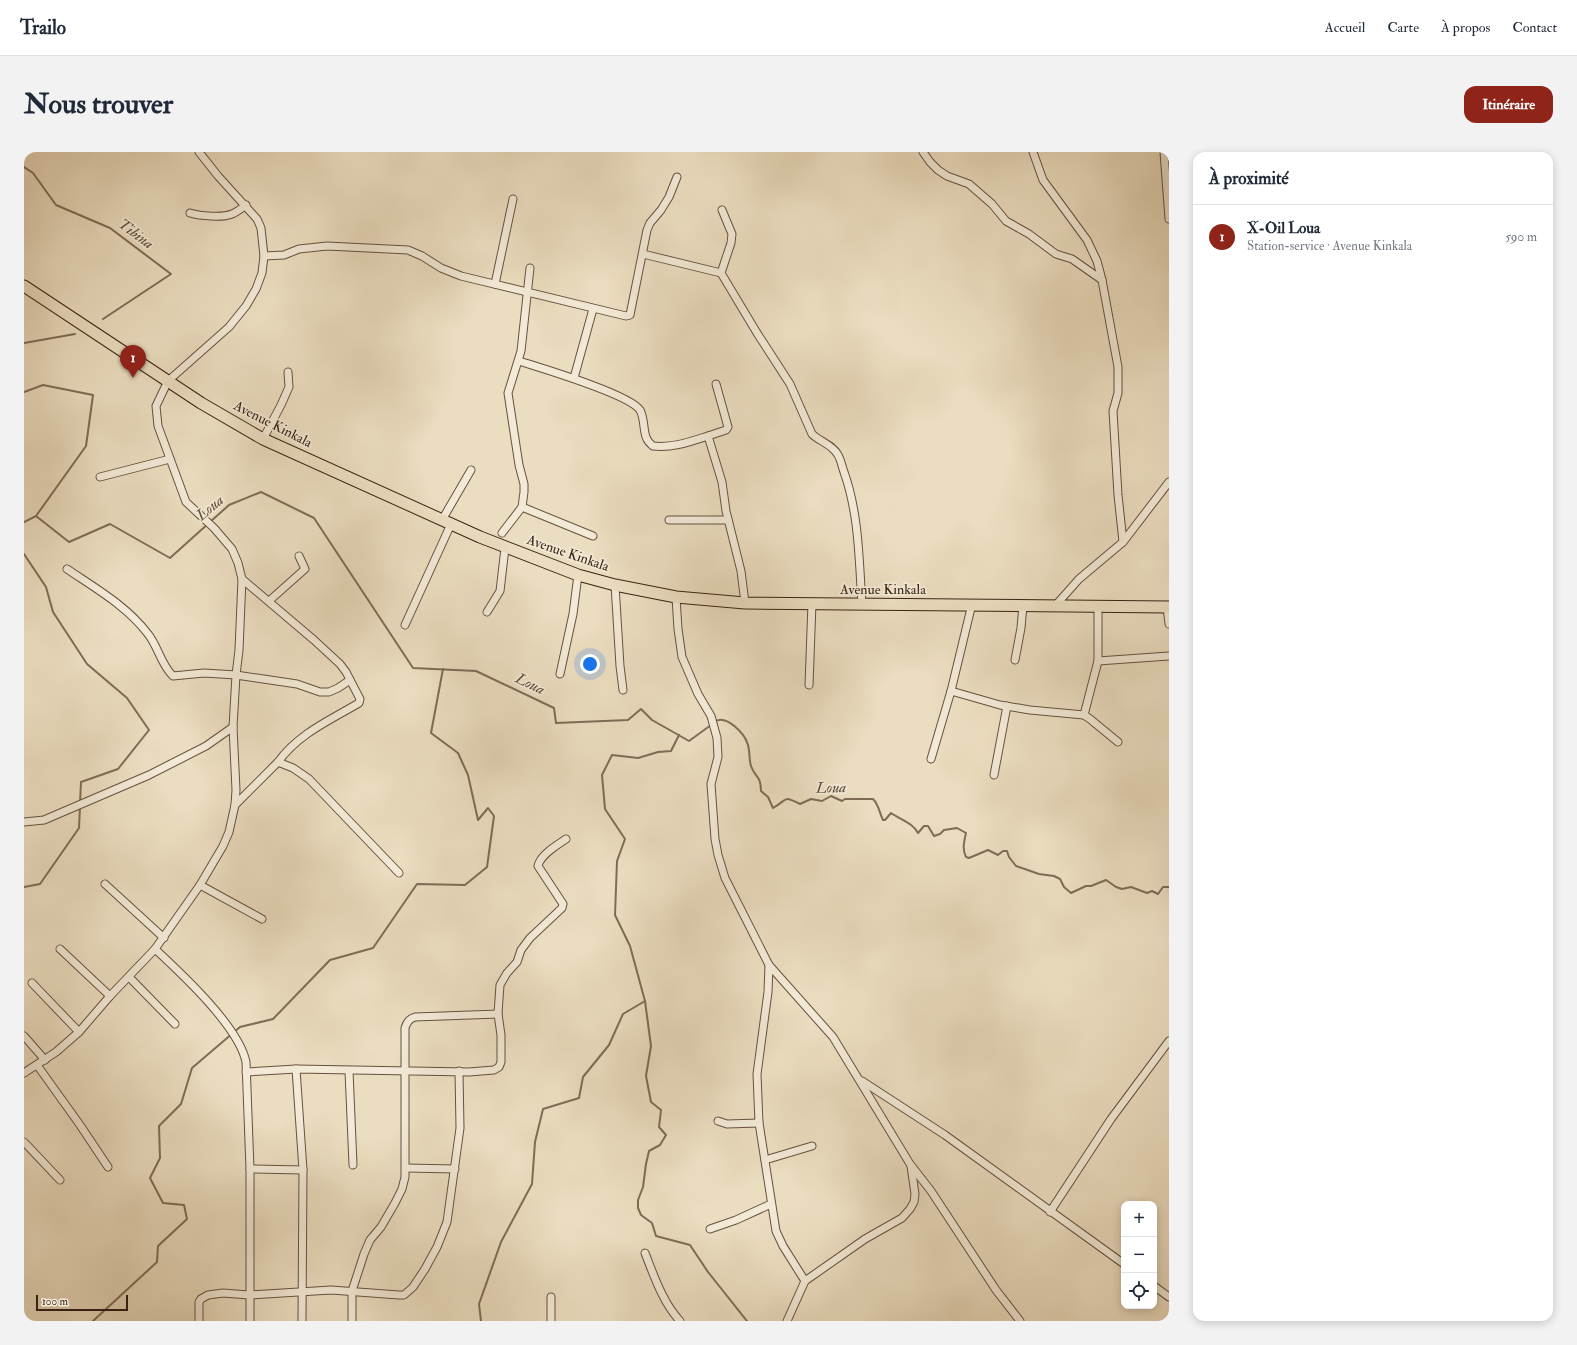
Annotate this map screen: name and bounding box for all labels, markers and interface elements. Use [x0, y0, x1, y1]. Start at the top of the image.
text: Trailo [20, 16, 66, 40]
text: Accueil [1325, 19, 1365, 36]
text: Carte [1387, 19, 1419, 36]
text: À propos [1441, 19, 1490, 36]
text: Contact [1512, 19, 1557, 36]
button: Itinéraire [1464, 86, 1553, 123]
text: Nous trouver [24, 87, 173, 122]
text: À proximité [1209, 168, 1289, 189]
water label: Tibina [115, 215, 157, 253]
text: X-Oil Loua [1247, 219, 1320, 238]
text: 1 [1220, 229, 1224, 245]
text: 590 m [1505, 229, 1537, 245]
text: Station-service · Avenue Kinkala [1247, 238, 1412, 254]
pin: 1 [120, 345, 146, 378]
street label: Avenue Kinkala [230, 396, 315, 451]
water label: Loua [192, 491, 228, 526]
street label: Avenue Kinkala [524, 531, 612, 575]
street label: Avenue Kinkala [839, 581, 926, 598]
your location [580, 654, 600, 674]
water label: Loua [511, 668, 548, 699]
water label: Loua [815, 778, 846, 798]
map controls [1121, 1201, 1157, 1309]
button: + [1121, 1201, 1157, 1237]
button: − [1121, 1237, 1157, 1273]
button: locate [1121, 1273, 1157, 1309]
scale bar [36, 1293, 128, 1312]
text: 100 m [42, 1295, 68, 1308]

